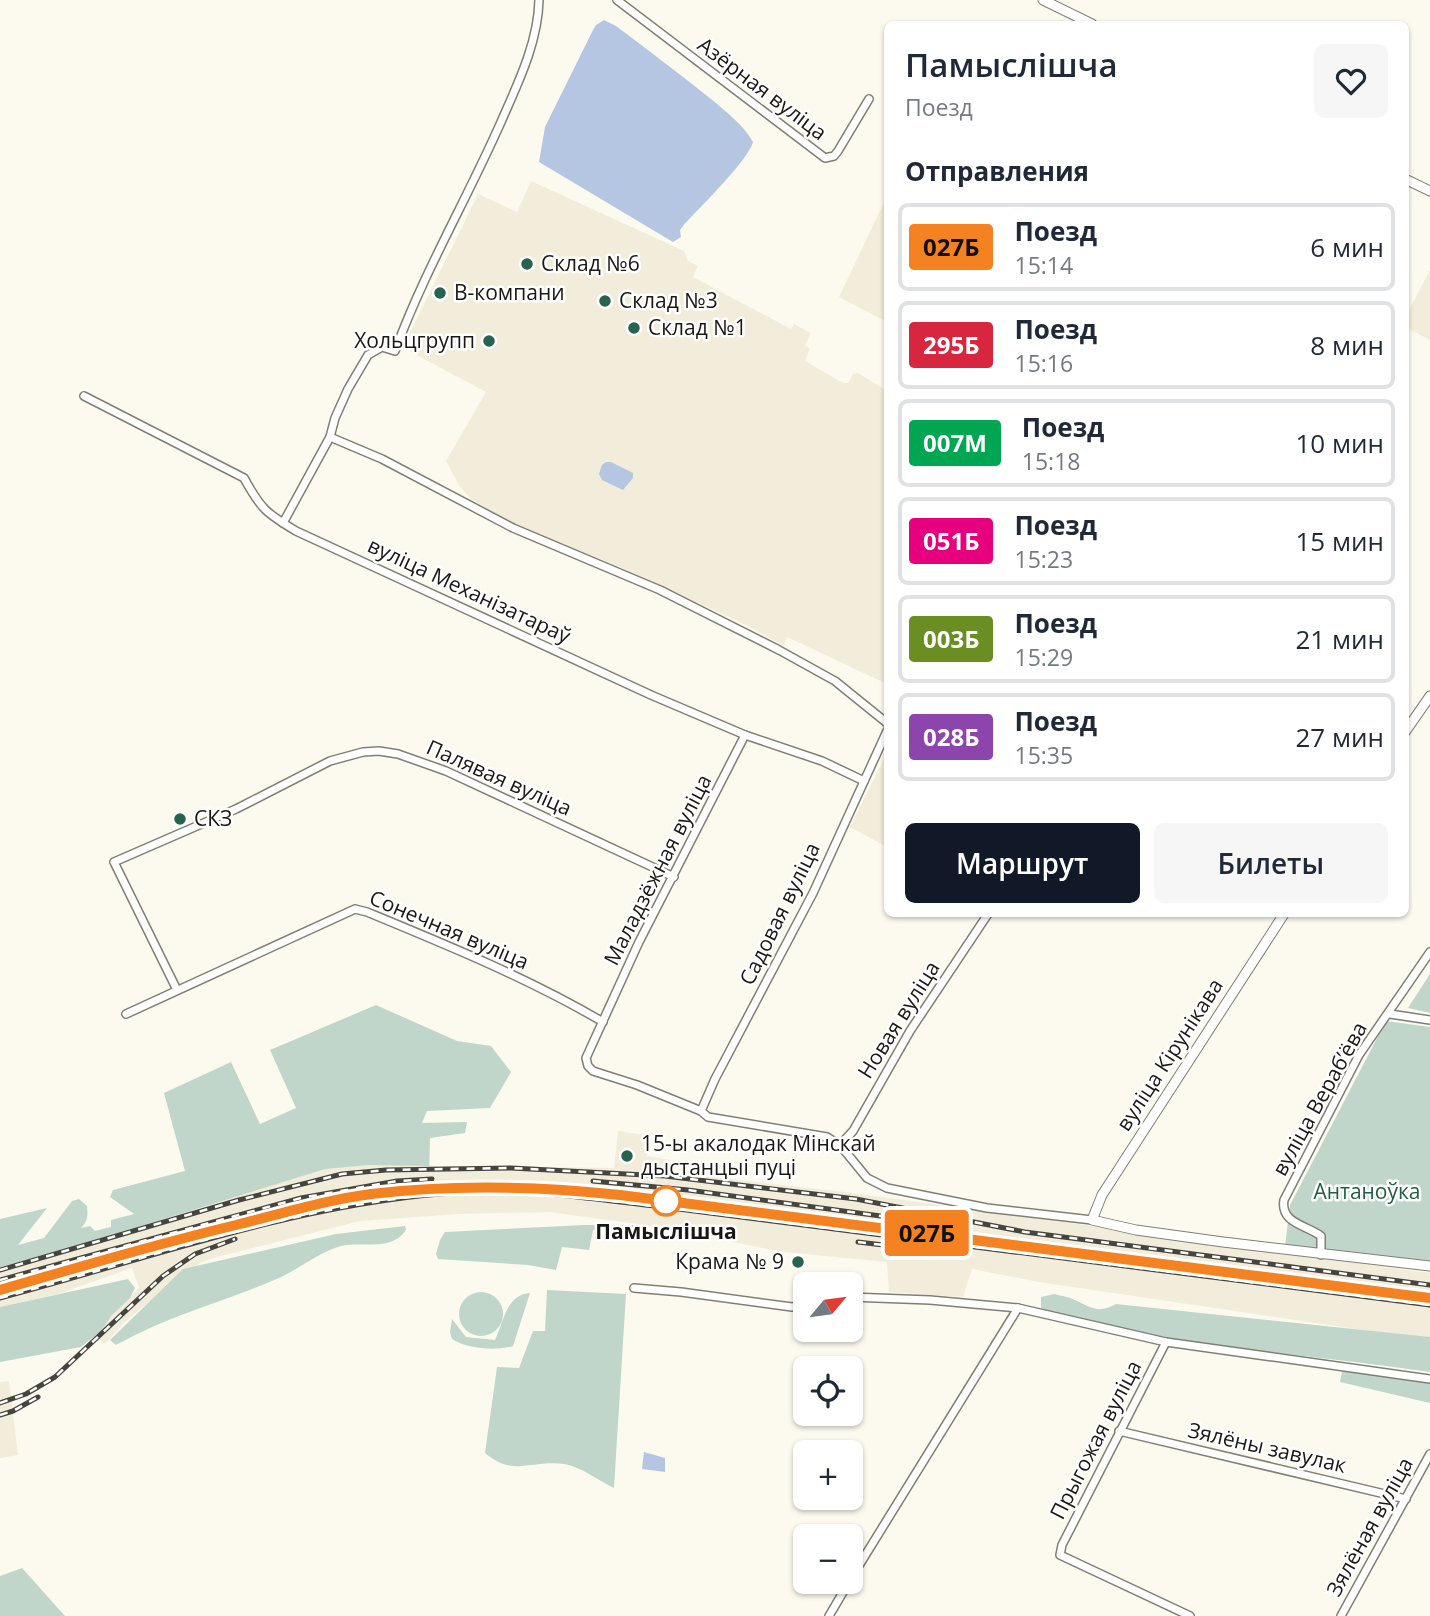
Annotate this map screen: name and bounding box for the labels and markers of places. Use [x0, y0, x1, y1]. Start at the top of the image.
place label: Склад №6 [541, 249, 640, 277]
marker: Склад №6 [519, 256, 535, 272]
place label: В-компани [454, 278, 565, 306]
marker: В-компани [432, 285, 448, 301]
place label: Склад №3 [619, 286, 718, 314]
marker: Склад №3 [597, 293, 613, 309]
place label: Склад №1 [648, 313, 747, 341]
marker: Склад №1 [626, 320, 642, 336]
place label: Хольцгрупп [354, 326, 475, 354]
marker: Хольцгрупп [481, 333, 497, 349]
place label: СКЗ [194, 804, 232, 832]
marker: СКЗ [172, 811, 188, 827]
place label: 15-ы акалодак Мінскай дыстанцыі пуці [641, 1129, 876, 1181]
marker: 15-ы акалодак Мінскай дыстанцыі пуці [619, 1148, 635, 1164]
marker: Памыслішча [651, 1186, 681, 1216]
place label: Памыслішча [595, 1217, 737, 1245]
place label: Крама № 9 [675, 1247, 784, 1275]
marker: Крама № 9 [790, 1254, 806, 1270]

